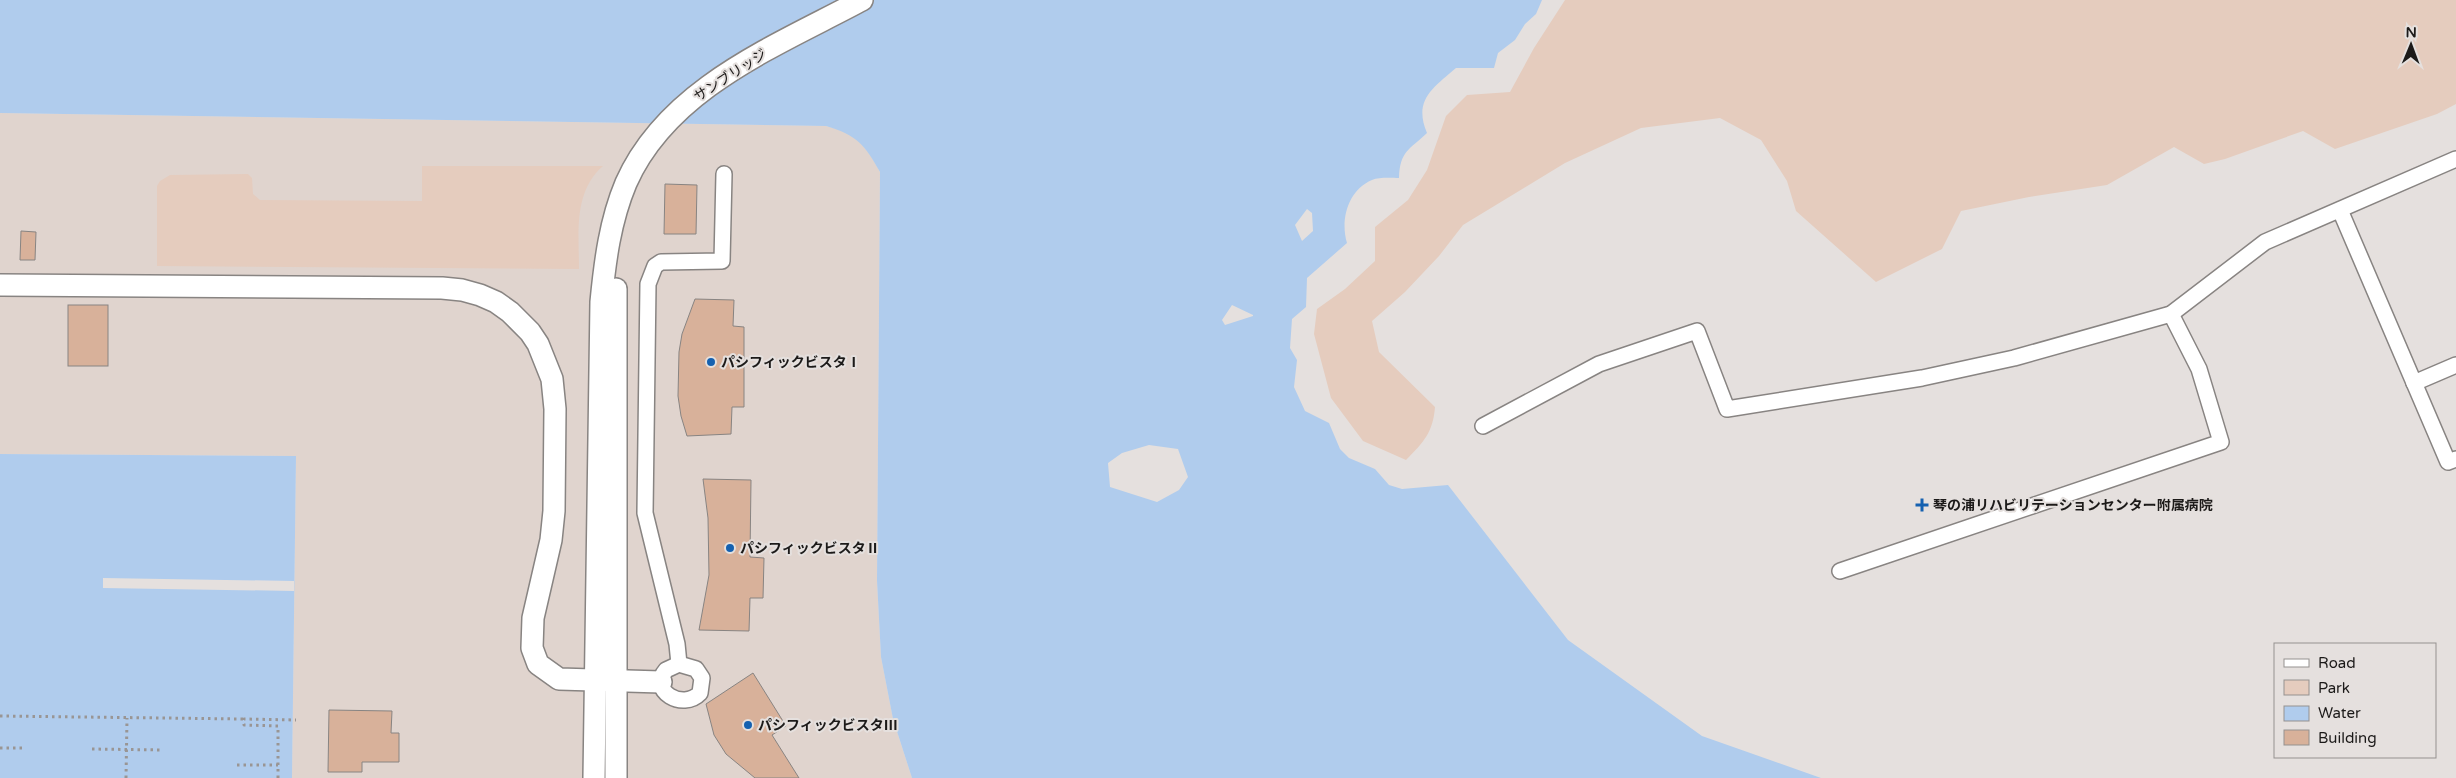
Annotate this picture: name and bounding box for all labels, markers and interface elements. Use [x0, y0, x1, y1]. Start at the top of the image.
north arrow [2386, 20, 2436, 70]
text: N [2405, 24, 2417, 41]
street label: サンブリッジ [691, 46, 770, 105]
place label: パシフィックビスタⅠ [721, 354, 861, 371]
marker: パシフィックビスタⅠ [705, 356, 717, 368]
place label: 琴の浦リハビリテーションセンター附属病院 [1933, 497, 2213, 514]
marker: 琴の浦リハビリテーションセンター附属病院 [1915, 498, 1929, 512]
place label: パシフィックビスタⅡ [740, 540, 880, 557]
marker: パシフィックビスタⅡ [724, 542, 736, 554]
legend [2274, 643, 2436, 758]
text: Road [2318, 654, 2356, 672]
text: Park [2318, 679, 2350, 697]
text: Water [2318, 704, 2361, 722]
place label: パシフィックビスタⅢ [758, 717, 898, 734]
marker: パシフィックビスタⅢ [742, 719, 754, 731]
text: Building [2318, 729, 2377, 747]

